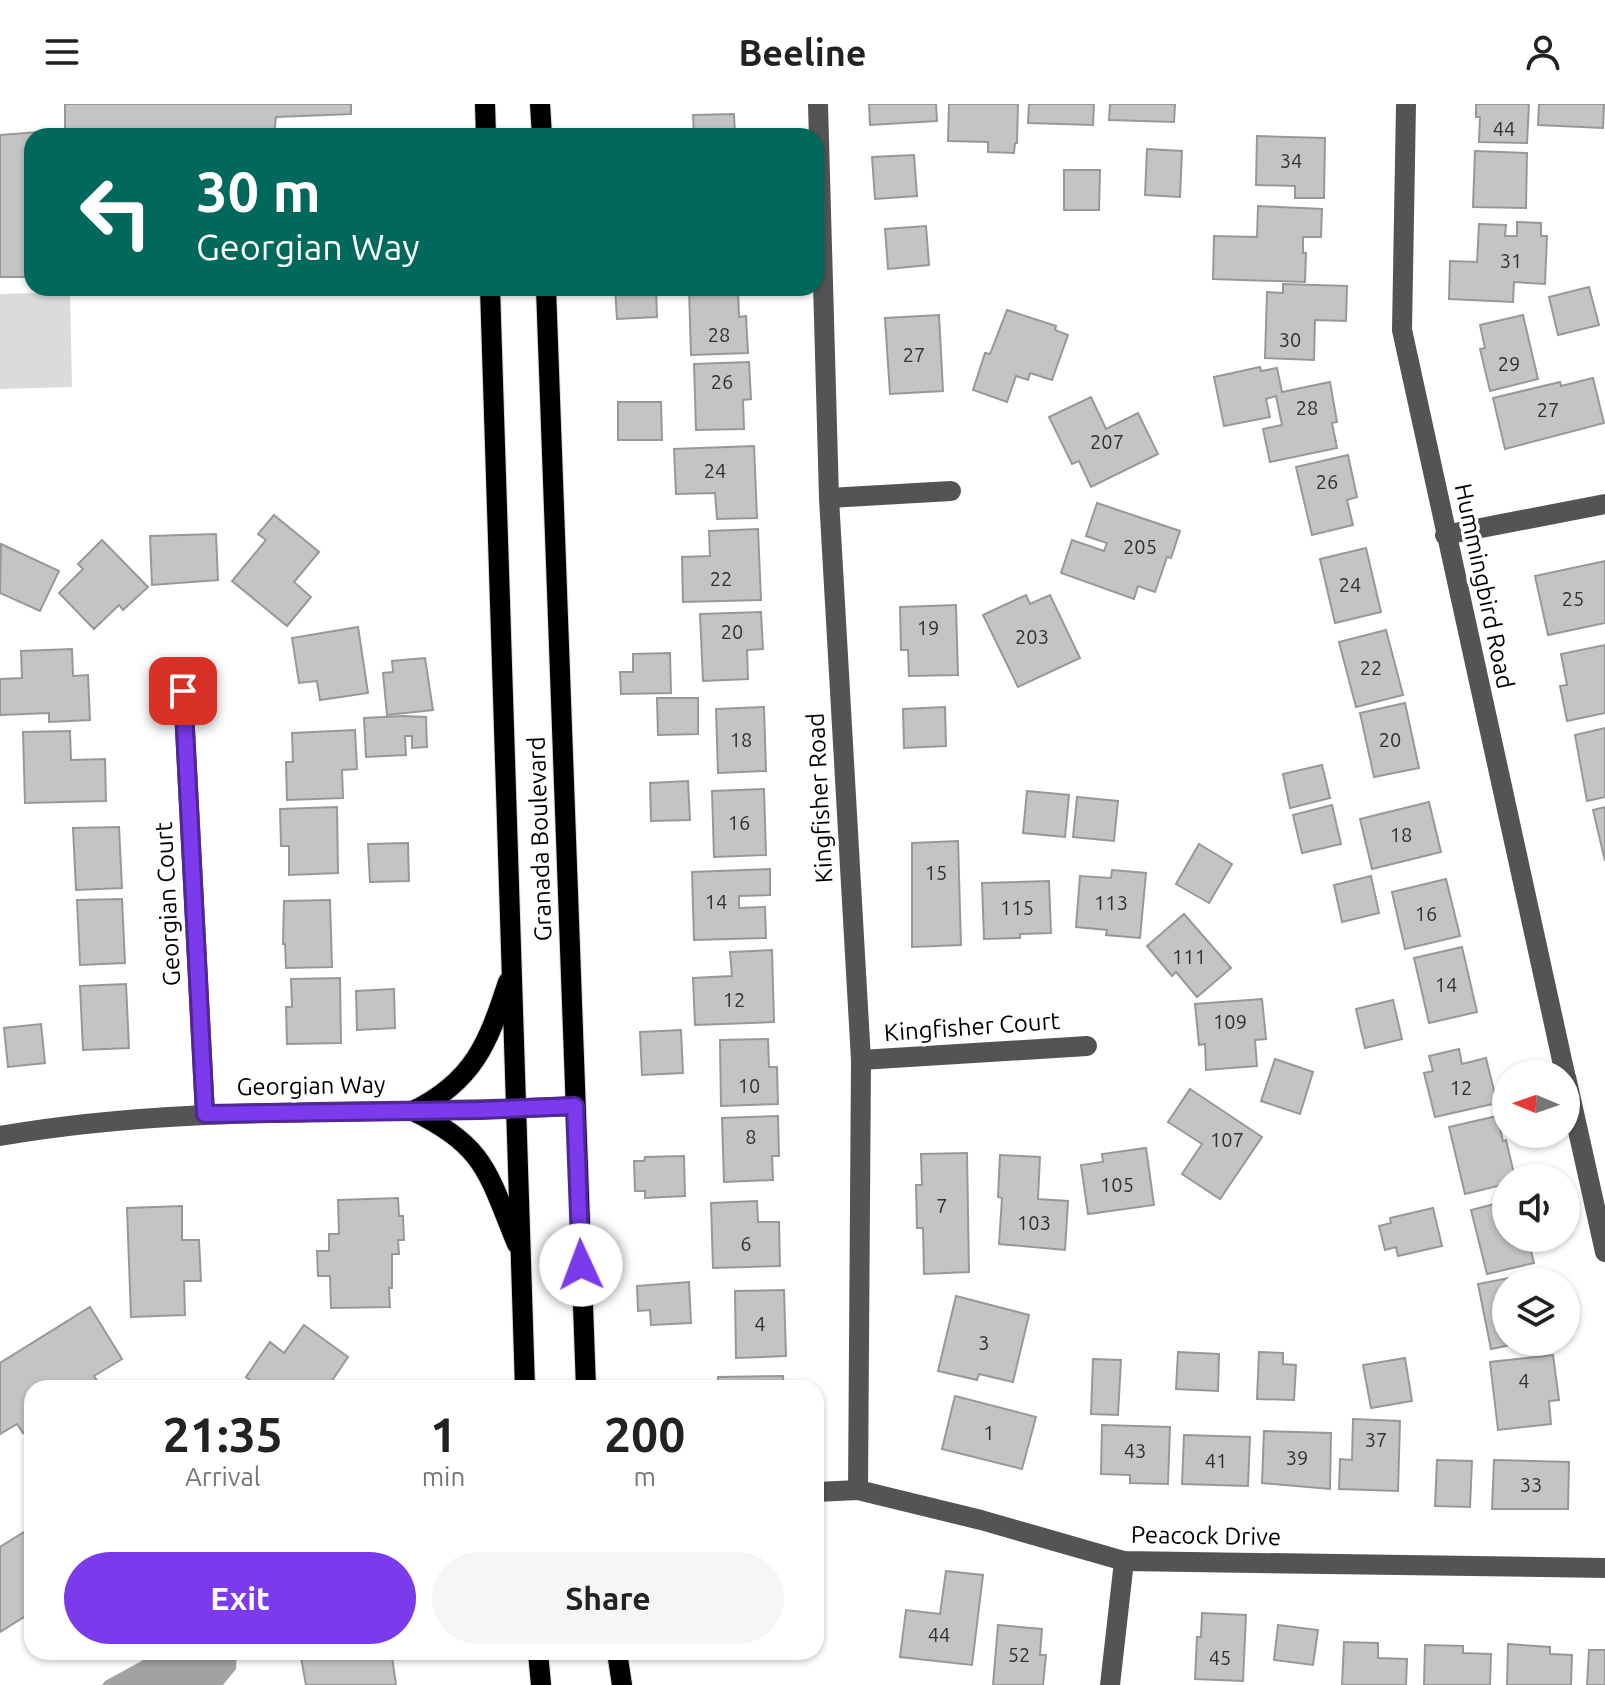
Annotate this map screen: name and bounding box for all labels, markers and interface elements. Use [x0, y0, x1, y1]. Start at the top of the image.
icon: menu [40, 30, 84, 74]
icon: person [1521, 30, 1565, 74]
text: Beeline [738, 32, 867, 73]
house number: 44 [1493, 117, 1515, 140]
house number: 34 [1280, 149, 1302, 172]
icon: left [64, 160, 168, 264]
text: 30 m [196, 160, 321, 223]
text: Georgian Way [196, 226, 420, 267]
house number: 31 [1500, 249, 1522, 272]
house number: 28 [708, 323, 730, 346]
house number: 30 [1279, 328, 1301, 351]
house number: 27 [903, 343, 925, 366]
house number: 29 [1498, 352, 1520, 375]
house number: 26 [711, 370, 733, 393]
house number: 28 [1296, 396, 1318, 419]
house number: 27 [1537, 398, 1559, 421]
house number: 207 [1090, 430, 1124, 453]
house number: 24 [704, 459, 726, 482]
house number: 26 [1316, 470, 1338, 493]
street label: Hummingbird Road [1450, 481, 1519, 691]
house number: 205 [1123, 535, 1157, 558]
house number: 22 [710, 567, 732, 590]
house number: 24 [1339, 573, 1361, 596]
house number: 25 [1562, 587, 1584, 610]
house number: 19 [917, 616, 939, 639]
house number: 20 [721, 620, 743, 643]
house number: 203 [1015, 625, 1049, 648]
house number: 22 [1360, 656, 1382, 679]
pin [149, 657, 217, 725]
icon: arrive [161, 669, 205, 713]
street label: Kingfisher Road [802, 712, 837, 884]
house number: 18 [730, 728, 752, 751]
house number: 20 [1379, 728, 1401, 751]
street label: Granada Boulevard [522, 736, 557, 942]
house number: 16 [728, 811, 750, 834]
street label: Georgian Court [150, 821, 185, 987]
house number: 18 [1390, 823, 1412, 846]
house number: 15 [925, 861, 947, 884]
house number: 14 [705, 890, 727, 913]
house number: 113 [1094, 891, 1128, 914]
house number: 115 [1000, 896, 1034, 919]
house number: 16 [1415, 902, 1437, 925]
house number: 111 [1172, 945, 1206, 968]
house number: 14 [1435, 973, 1457, 996]
house number: 12 [723, 988, 745, 1011]
street label: Kingfisher Court [883, 1007, 1061, 1046]
house number: 109 [1213, 1010, 1247, 1033]
north arrow [1492, 1060, 1580, 1148]
map controls [1492, 1060, 1580, 1356]
street label: Georgian Way [236, 1071, 386, 1100]
house number: 10 [738, 1074, 760, 1097]
house number: 12 [1450, 1076, 1472, 1099]
house number: 8 [745, 1125, 757, 1148]
house number: 107 [1210, 1128, 1244, 1151]
button: sound [1492, 1164, 1580, 1252]
house number: 105 [1100, 1173, 1134, 1196]
house number: 7 [936, 1194, 948, 1217]
house number: 103 [1017, 1211, 1051, 1234]
position arrow [539, 1223, 623, 1307]
house number: 6 [740, 1232, 752, 1255]
button: layers [1492, 1268, 1580, 1356]
house number: 4 [754, 1312, 766, 1335]
house number: 3 [978, 1331, 990, 1354]
house number: 4 [1518, 1369, 1530, 1392]
text: 21:35 [163, 1407, 283, 1461]
text: 1 [430, 1407, 457, 1461]
text: 200 [604, 1407, 685, 1461]
house number: 1 [983, 1421, 995, 1444]
house number: 37 [1365, 1428, 1387, 1451]
house number: 43 [1124, 1439, 1146, 1462]
house number: 39 [1286, 1446, 1308, 1469]
house number: 41 [1205, 1449, 1227, 1472]
text: Arrival [185, 1462, 261, 1491]
text: min [422, 1462, 465, 1491]
text: m [633, 1462, 656, 1491]
house number: 33 [1520, 1473, 1542, 1496]
street label: Peacock Drive [1131, 1521, 1281, 1550]
button: Exit [64, 1552, 416, 1644]
button: Share [432, 1552, 784, 1644]
house number: 44 [928, 1623, 950, 1646]
house number: 52 [1008, 1643, 1030, 1666]
house number: 45 [1209, 1646, 1231, 1669]

